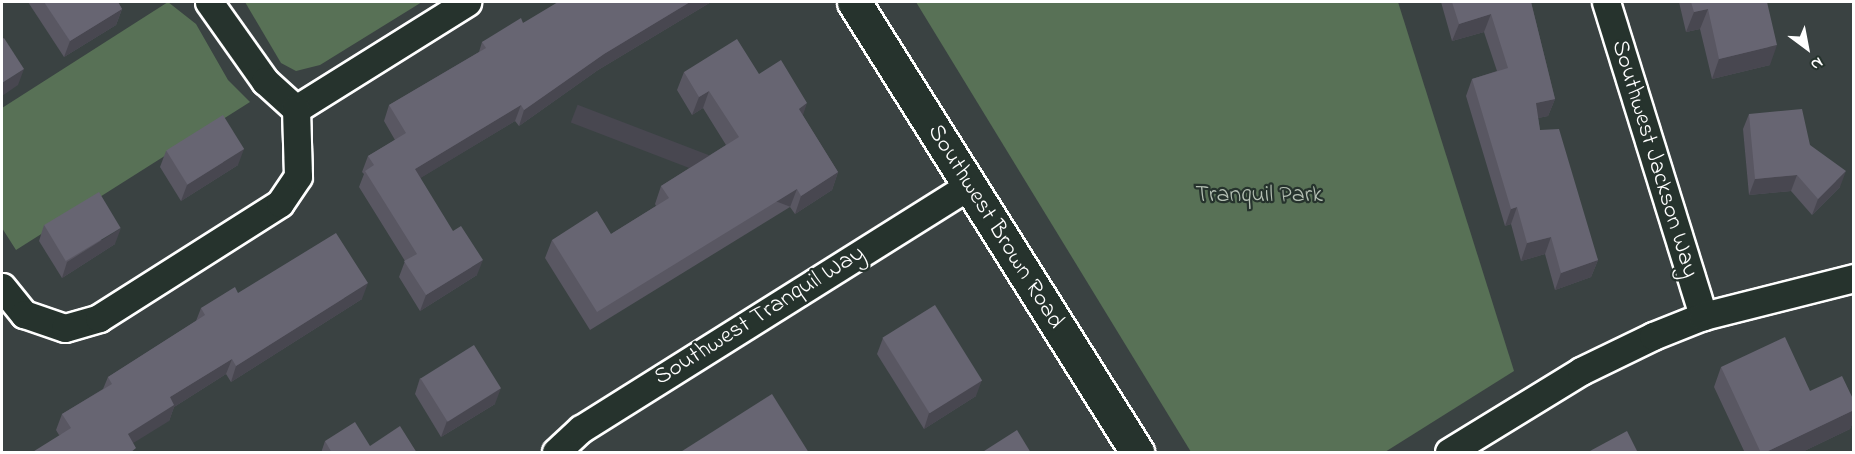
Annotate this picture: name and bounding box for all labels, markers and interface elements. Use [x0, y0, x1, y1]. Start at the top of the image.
north arrow [1777, 18, 1837, 78]
street label: Southwest Jackson Way [1604, 37, 1704, 281]
text: N [1806, 50, 1827, 76]
street label: Southwest Brown Road [920, 119, 1070, 335]
park label: Tranquil Park [1195, 182, 1323, 210]
street label: Southwest Tranquil Way [649, 239, 871, 393]

